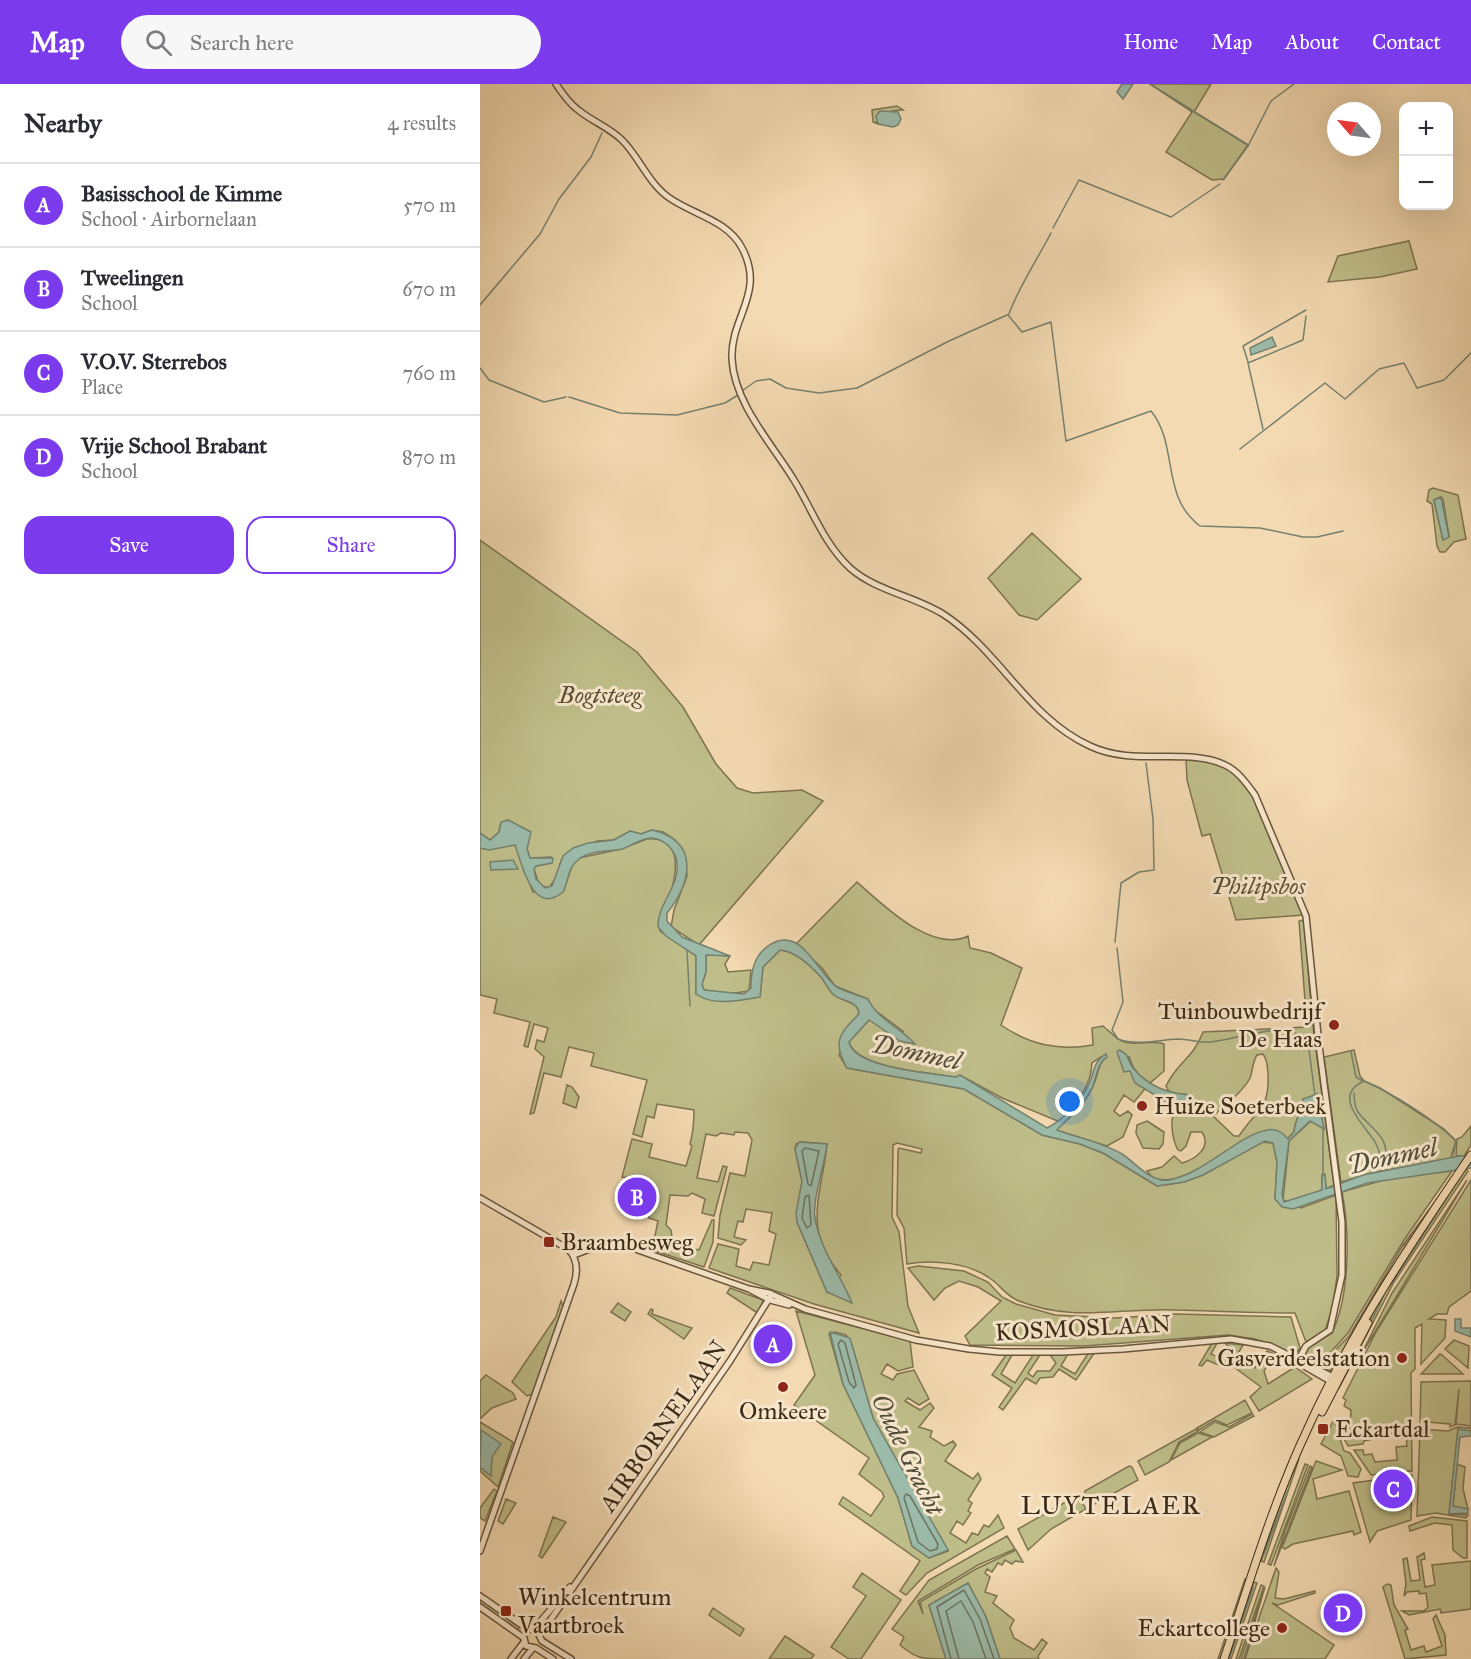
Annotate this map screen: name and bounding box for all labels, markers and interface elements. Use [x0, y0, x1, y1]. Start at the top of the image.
search box [121, 15, 541, 69]
text: Map [30, 25, 85, 60]
icon: search [142, 26, 175, 59]
text: Search here [190, 29, 294, 56]
text: Home [1123, 29, 1178, 55]
text: Map [1211, 29, 1252, 55]
text: About [1285, 29, 1339, 55]
text: Contact [1372, 29, 1441, 55]
north arrow [1327, 102, 1381, 156]
map controls [1399, 102, 1453, 210]
button: + [1399, 102, 1453, 156]
text: Nearby [24, 107, 102, 139]
text: 4 results [387, 111, 456, 135]
button: − [1399, 156, 1453, 210]
text: Basisschool de Kimme [81, 180, 282, 207]
text: A [37, 193, 50, 217]
text: 570 m [403, 193, 456, 217]
text: School · Airbornelaan [81, 207, 257, 231]
text: Tweelingen [81, 264, 184, 291]
text: B [37, 277, 50, 301]
text: 670 m [402, 277, 456, 301]
text: School [81, 291, 138, 315]
text: V.O.V. Sterrebos [81, 348, 227, 375]
text: C [37, 361, 50, 385]
text: 760 m [402, 361, 456, 385]
text: Place [81, 375, 123, 399]
text: Vrije School Brabant [81, 432, 267, 459]
text: D [36, 445, 51, 469]
text: 870 m [402, 445, 456, 469]
text: School [81, 459, 138, 483]
button: Save [24, 516, 234, 574]
button: Share [246, 516, 456, 574]
park label: Bogtsteeg [558, 680, 643, 710]
park label: Philipsbos [1211, 871, 1306, 901]
place label: Tuinbouwbedrijf De Haas [1158, 996, 1326, 1054]
marker: Tuinbouwbedrijf De Haas [1327, 1018, 1341, 1032]
water label: Dommel [868, 1027, 966, 1077]
your location [1055, 1087, 1084, 1116]
place label: Huize Soeterbeek [1154, 1091, 1327, 1121]
marker: Huize Soeterbeek [1135, 1099, 1149, 1113]
water label: Dommel [1344, 1131, 1442, 1181]
pin: B [618, 1174, 656, 1220]
place label: Braambesweg [561, 1227, 694, 1257]
marker: Braambesweg [542, 1235, 556, 1249]
street label: KOSMOSLAAN [994, 1308, 1172, 1348]
pin: A [754, 1322, 792, 1366]
street label: AIRBORNELAAN [592, 1334, 733, 1518]
place label: Gasverdeelstation [1217, 1343, 1390, 1373]
marker: Gasverdeelstation [1395, 1351, 1409, 1365]
marker: Omkeere [776, 1380, 790, 1394]
water label: Oude Gracht [865, 1388, 952, 1522]
place label: Omkeere [739, 1396, 827, 1426]
place label: Eckartdal [1335, 1414, 1430, 1444]
marker: Eckartdal [1316, 1422, 1330, 1436]
pin: C [1374, 1466, 1412, 1512]
district label: LUYTELAER [1021, 1489, 1201, 1521]
place label: Winkelcentrum Vaartbroek [517, 1582, 671, 1640]
pin: D [1324, 1590, 1362, 1636]
marker: Winkelcentrum Vaartbroek [499, 1604, 513, 1618]
place label: Eckartcollege [1138, 1613, 1270, 1643]
marker: Eckartcollege [1275, 1621, 1289, 1635]

